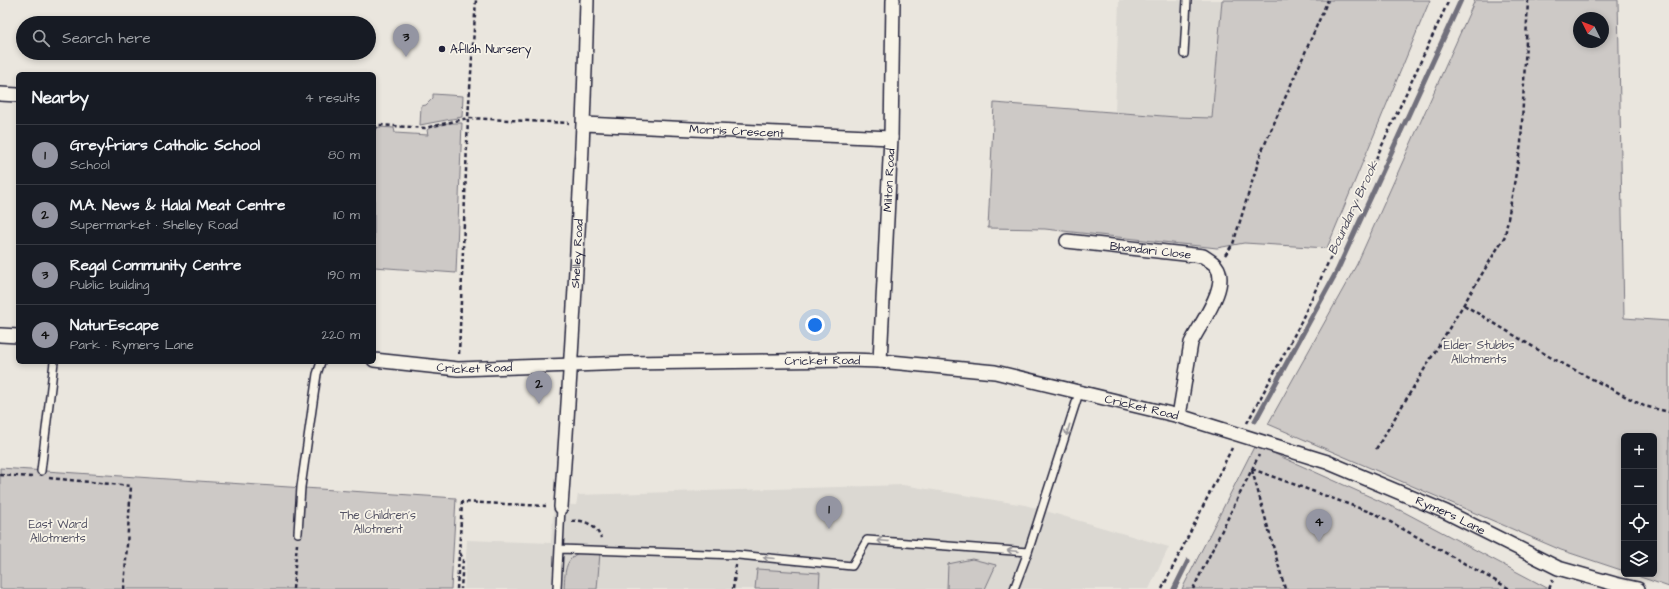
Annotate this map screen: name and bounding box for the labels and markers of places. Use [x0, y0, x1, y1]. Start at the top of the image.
pin: 3 [393, 24, 419, 57]
place label: Afllah Nursery [450, 41, 532, 59]
marker: Afllah Nursery [437, 44, 447, 54]
pin: 2 [526, 371, 552, 404]
pin: 1 [816, 496, 842, 529]
pin: 4 [1306, 509, 1332, 542]

